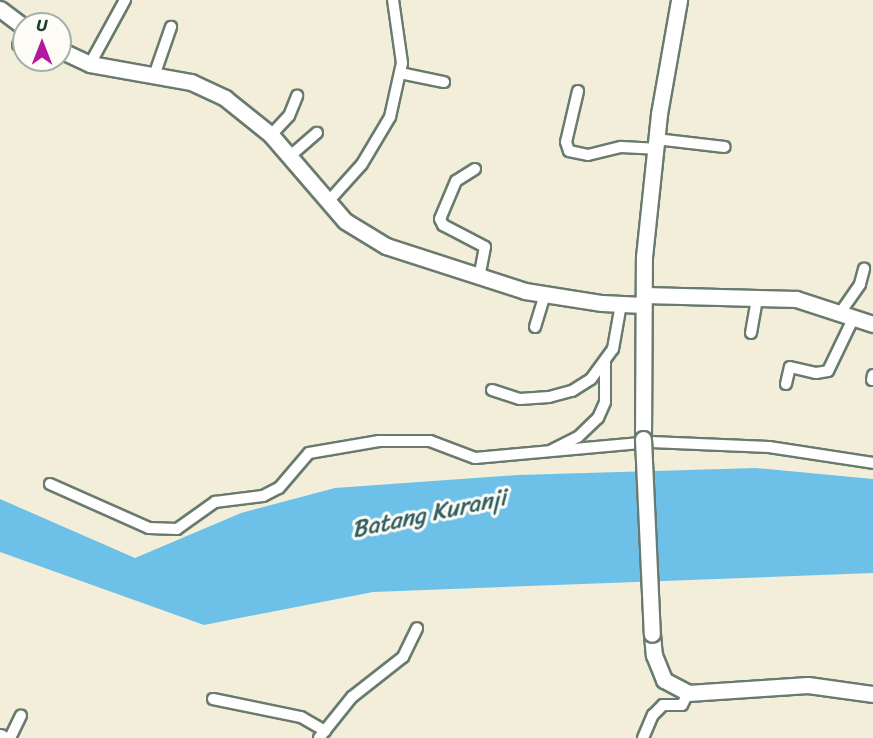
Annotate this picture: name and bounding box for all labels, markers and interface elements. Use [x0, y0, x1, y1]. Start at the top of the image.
text: U [37, 11, 47, 40]
north arrow [12, 12, 72, 72]
water label: Batang Kuranji [349, 484, 509, 544]

